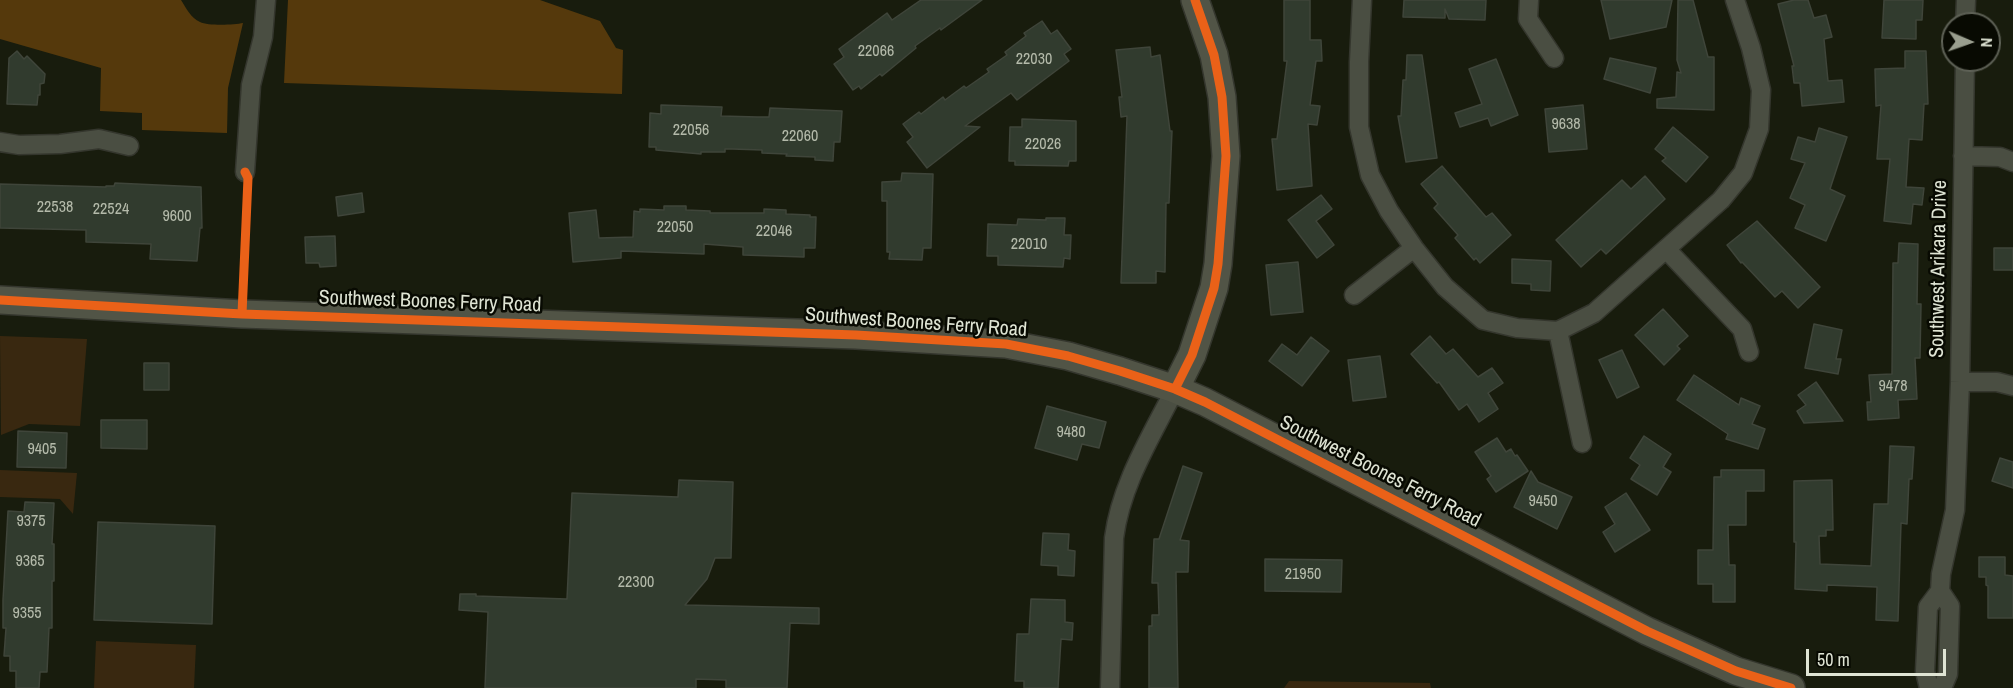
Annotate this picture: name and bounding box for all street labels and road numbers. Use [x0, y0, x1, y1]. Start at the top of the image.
street label: Southwest Arikara Drive [1925, 180, 1953, 358]
street label: Southwest Boones Ferry Road [318, 286, 542, 318]
street label: Southwest Boones Ferry Road [804, 303, 1028, 343]
street label: Southwest Boones Ferry Road [1275, 411, 1485, 533]

